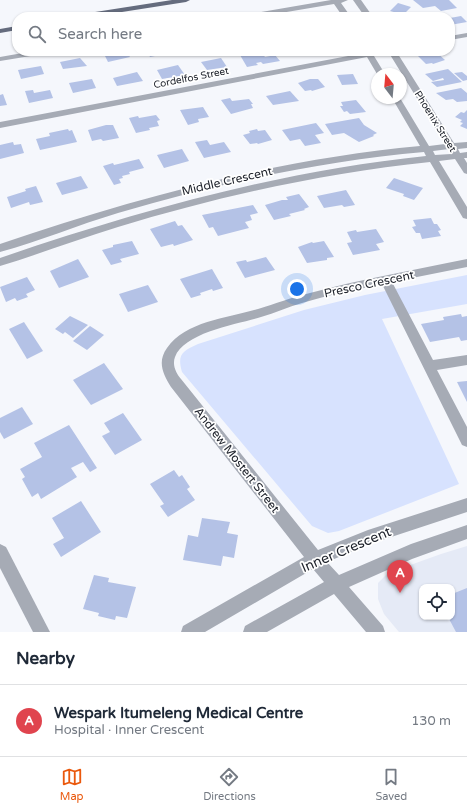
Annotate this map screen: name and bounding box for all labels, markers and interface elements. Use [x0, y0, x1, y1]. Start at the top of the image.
search box [12, 12, 455, 56]
icon: search [26, 23, 48, 45]
text: Search here [58, 25, 142, 43]
street label: Cordelfos Street [152, 65, 230, 91]
north arrow [371, 68, 407, 104]
street label: Phoenix Street [412, 89, 459, 154]
street label: Middle Crescent [180, 164, 274, 198]
street label: Presco Crescent [323, 268, 416, 300]
your location [287, 279, 307, 299]
street label: Andrew Mostert Street [192, 405, 283, 516]
street label: Inner Crescent [299, 523, 394, 576]
pin: A [387, 560, 413, 593]
map controls [419, 584, 455, 620]
button: locate [419, 584, 455, 620]
text: Nearby [16, 648, 75, 669]
text: Wespark Itumeleng Medical Centre [54, 704, 303, 722]
text: A [24, 713, 34, 729]
text: 130 m [411, 713, 451, 729]
text: Hospital · Inner Crescent [54, 722, 204, 738]
tab: Map [60, 766, 84, 803]
tab: Directions [203, 766, 256, 803]
tab: Saved [375, 766, 407, 803]

